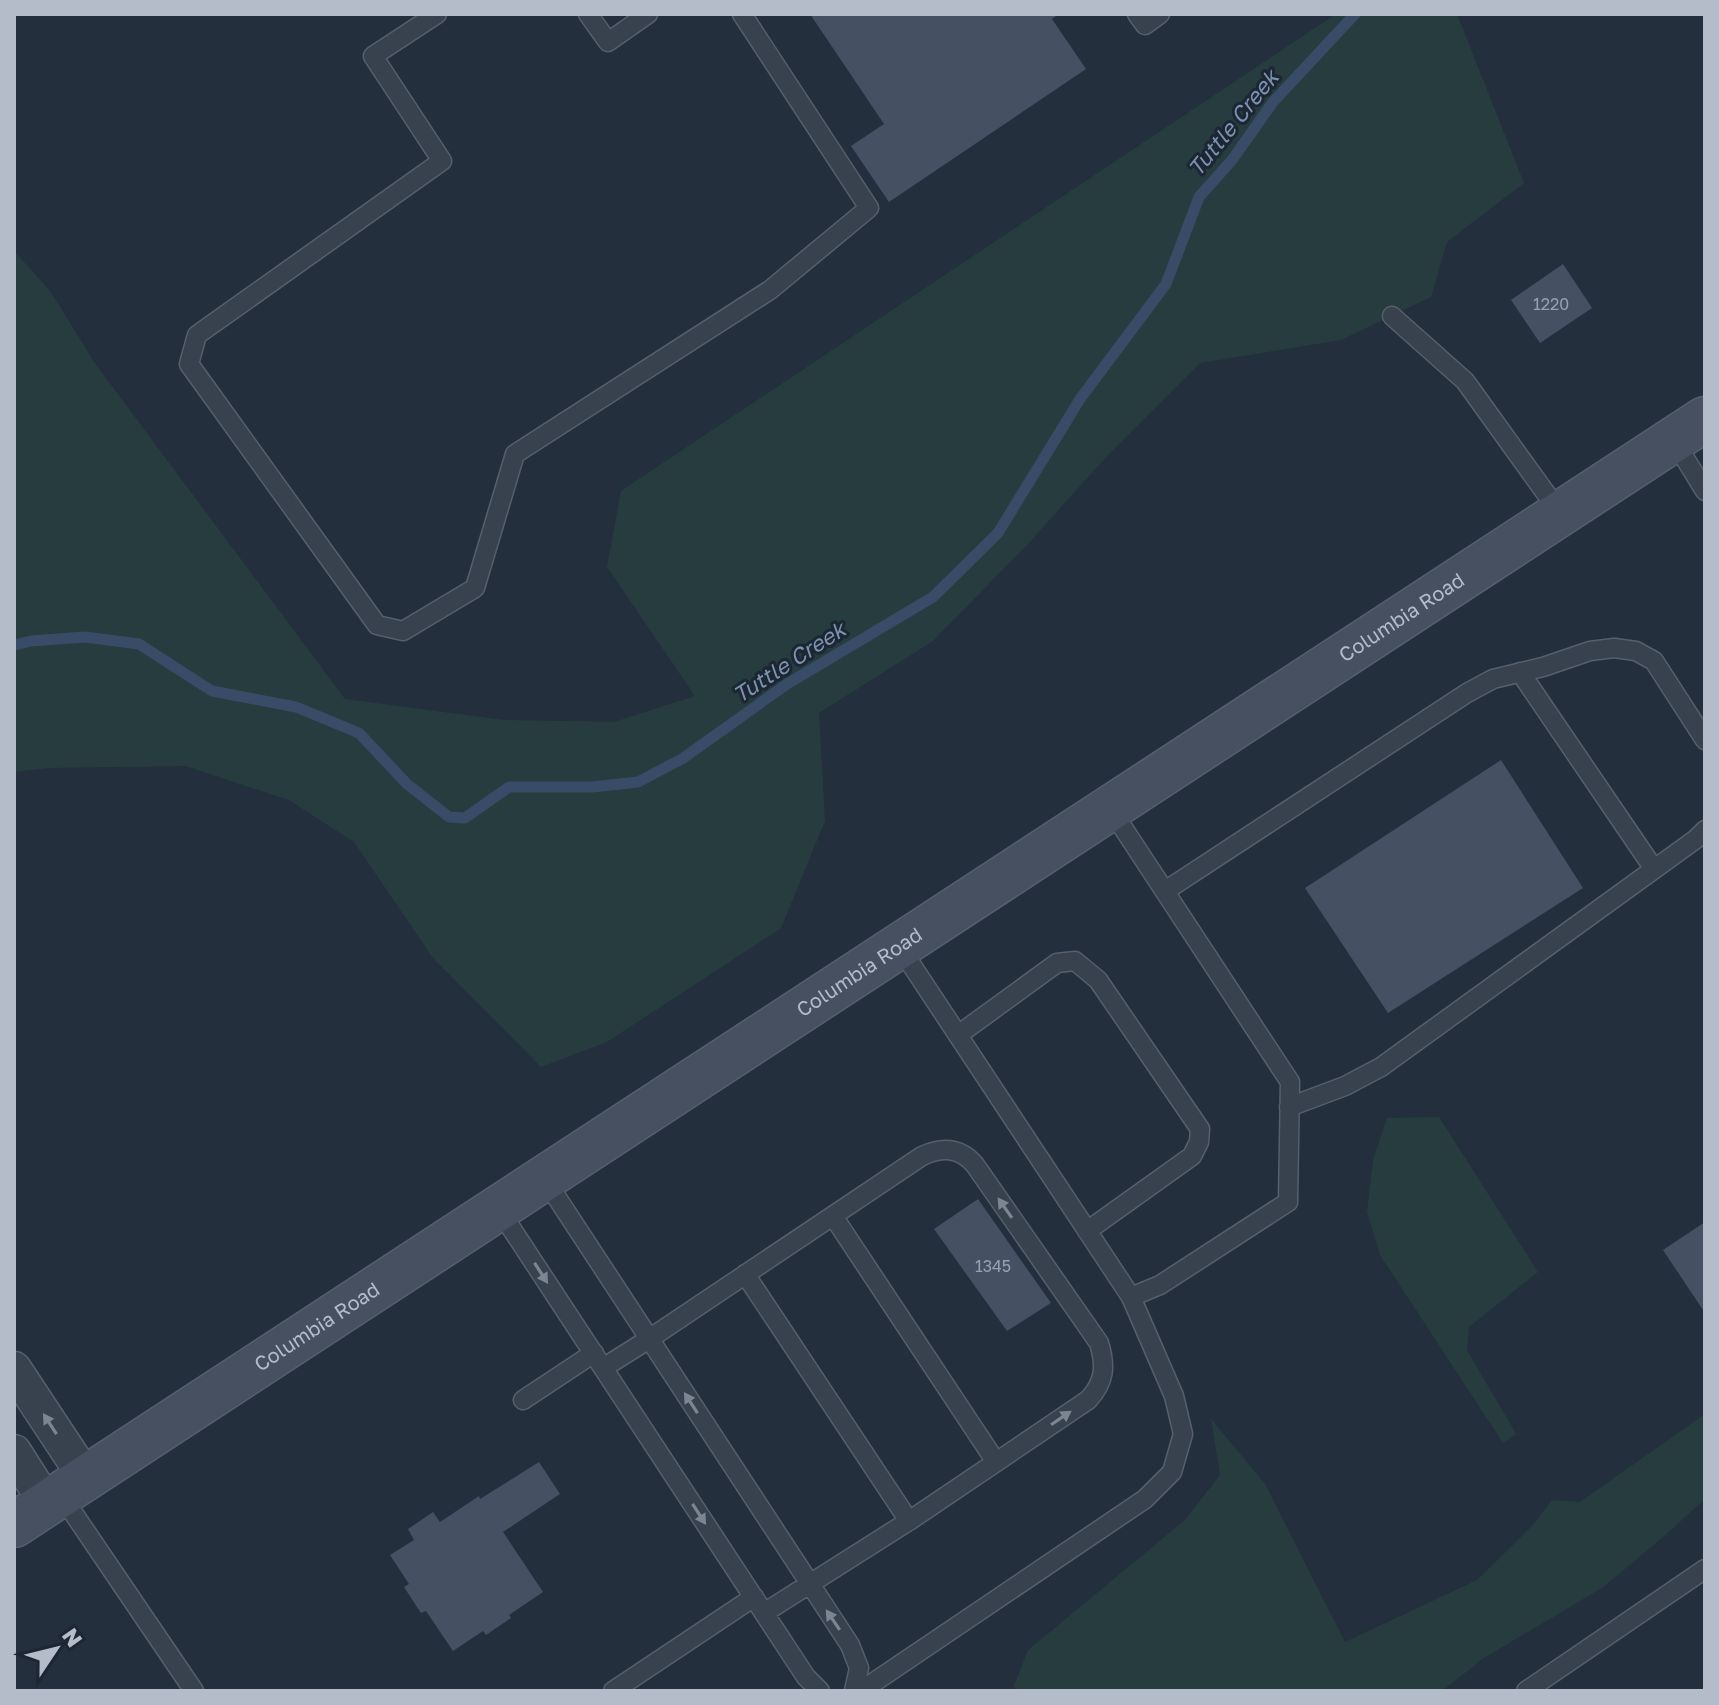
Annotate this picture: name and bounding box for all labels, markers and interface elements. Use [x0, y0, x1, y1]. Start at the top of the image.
water label: Tuttle Creek [1182, 62, 1285, 181]
house number: 1220 [1533, 294, 1569, 314]
street label: Columbia Road [1334, 567, 1468, 666]
water label: Tuttle Creek [727, 614, 852, 708]
street label: Columbia Road [792, 922, 926, 1021]
one-way arrow [998, 1198, 1013, 1219]
house number: 1345 [975, 1256, 1011, 1276]
one-way arrow [533, 1263, 548, 1284]
street label: Columbia Road [249, 1276, 384, 1376]
one-way arrow [684, 1392, 699, 1413]
one-way arrow [1050, 1411, 1071, 1426]
one-way arrow [43, 1413, 58, 1434]
one-way arrow [692, 1503, 706, 1525]
north arrow [16, 1609, 96, 1689]
one-way arrow [827, 1609, 841, 1631]
text: N [57, 1623, 89, 1652]

